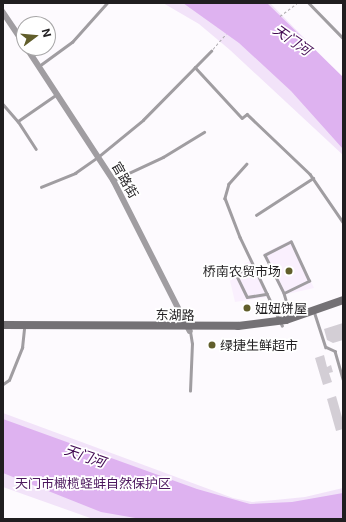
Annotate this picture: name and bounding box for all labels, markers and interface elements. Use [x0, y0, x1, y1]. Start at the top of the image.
north arrow [16, 16, 56, 56]
water label: 天门河 [270, 21, 314, 59]
text: N [39, 27, 54, 39]
street label: 官路街 [108, 159, 142, 201]
place label: 桥南农贸市场 [203, 263, 281, 279]
marker: 桥南农贸市场 [284, 266, 294, 276]
place label: 妞妞饼屋 [255, 300, 307, 316]
marker: 妞妞饼屋 [242, 303, 252, 313]
street label: 东湖路 [155, 307, 195, 323]
place label: 绿捷生鲜超市 [220, 337, 298, 353]
marker: 绿捷生鲜超市 [207, 340, 217, 350]
water label: 天门河 [62, 441, 108, 471]
park label: 天门市橄榄蛏蚌自然保护区 [15, 475, 171, 491]

